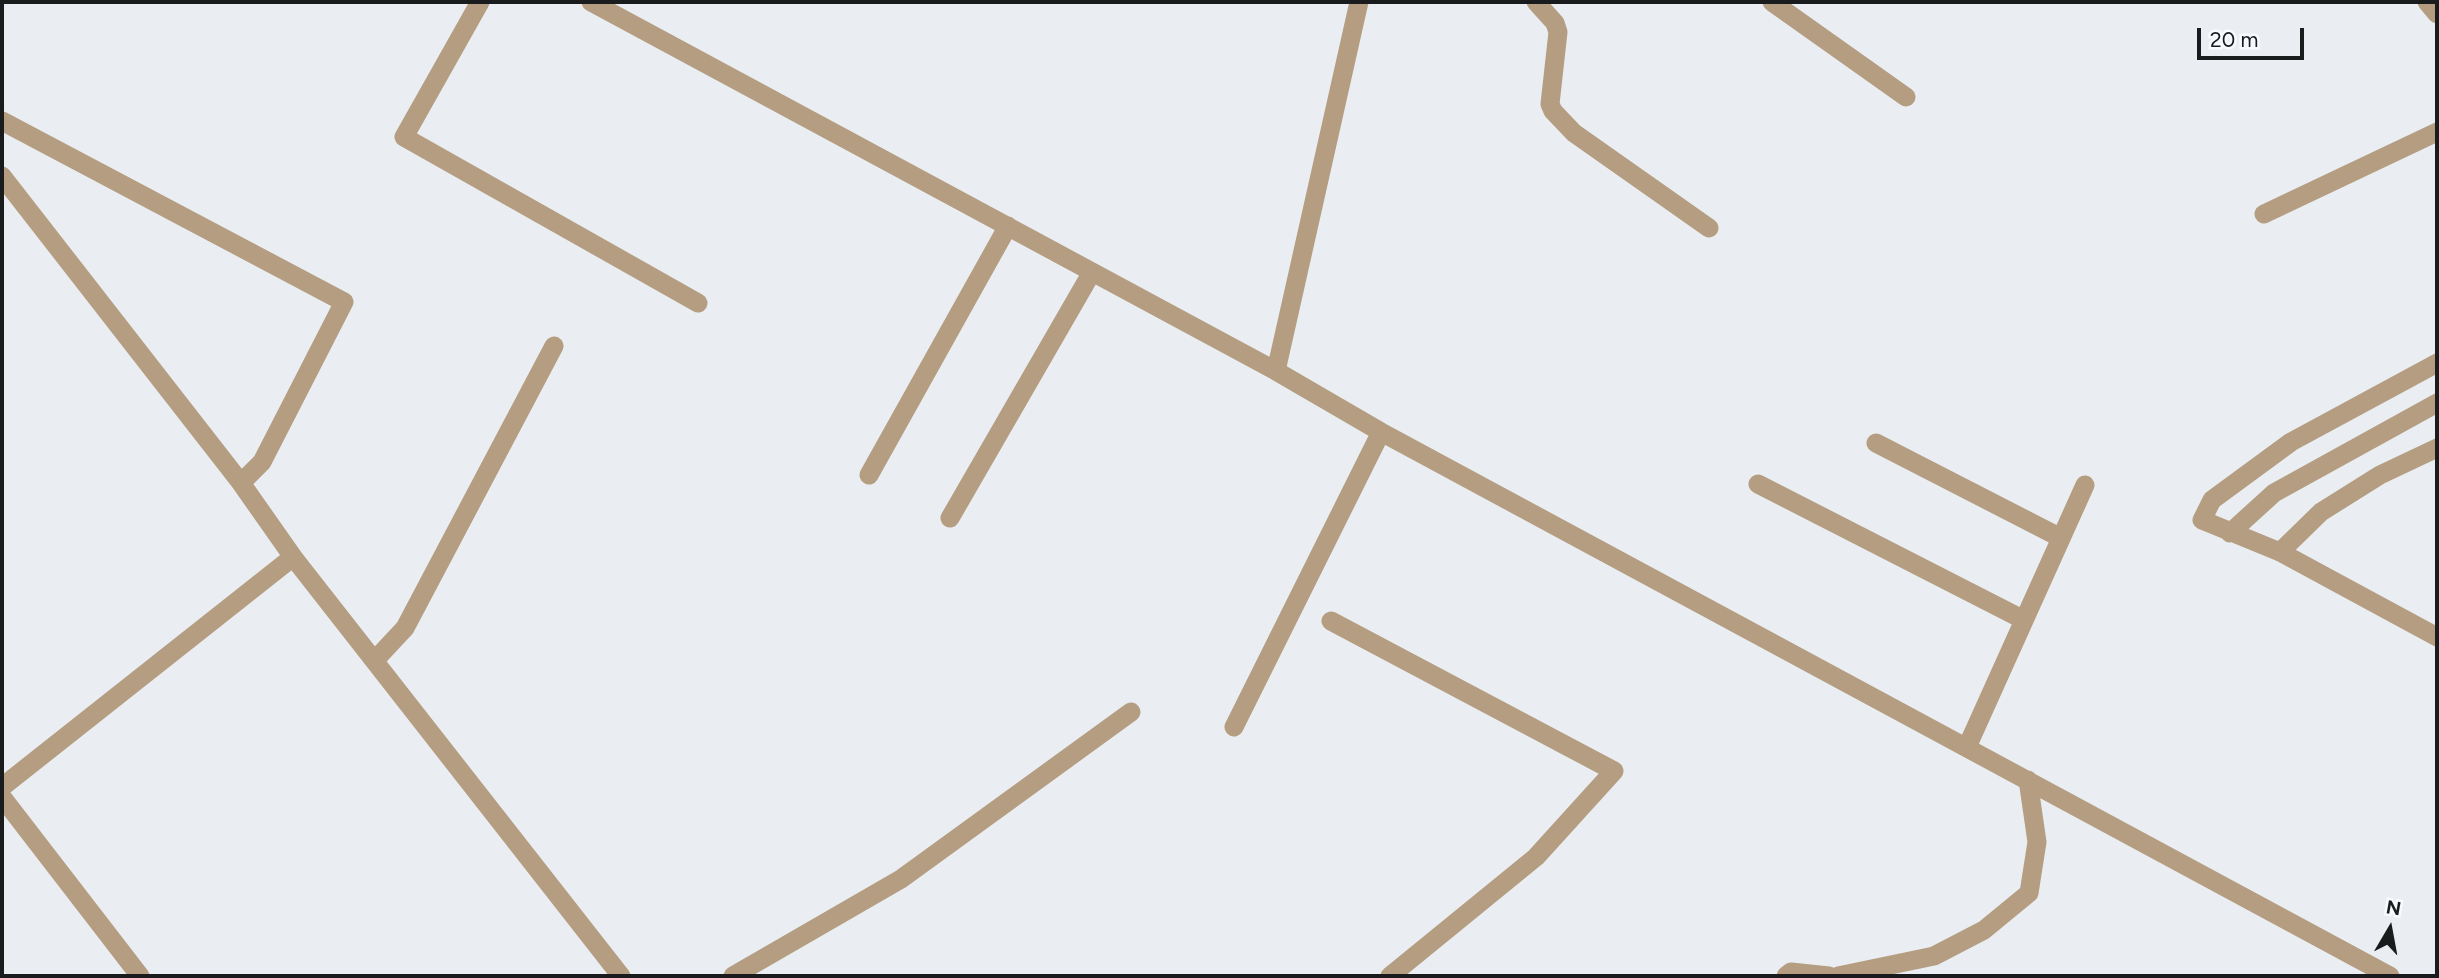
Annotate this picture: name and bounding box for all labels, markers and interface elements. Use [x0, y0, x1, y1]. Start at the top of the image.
scale bar [2201, 14, 2308, 58]
text: 20 m [2210, 27, 2258, 52]
north arrow [2355, 894, 2425, 964]
text: N [2385, 895, 2403, 920]

